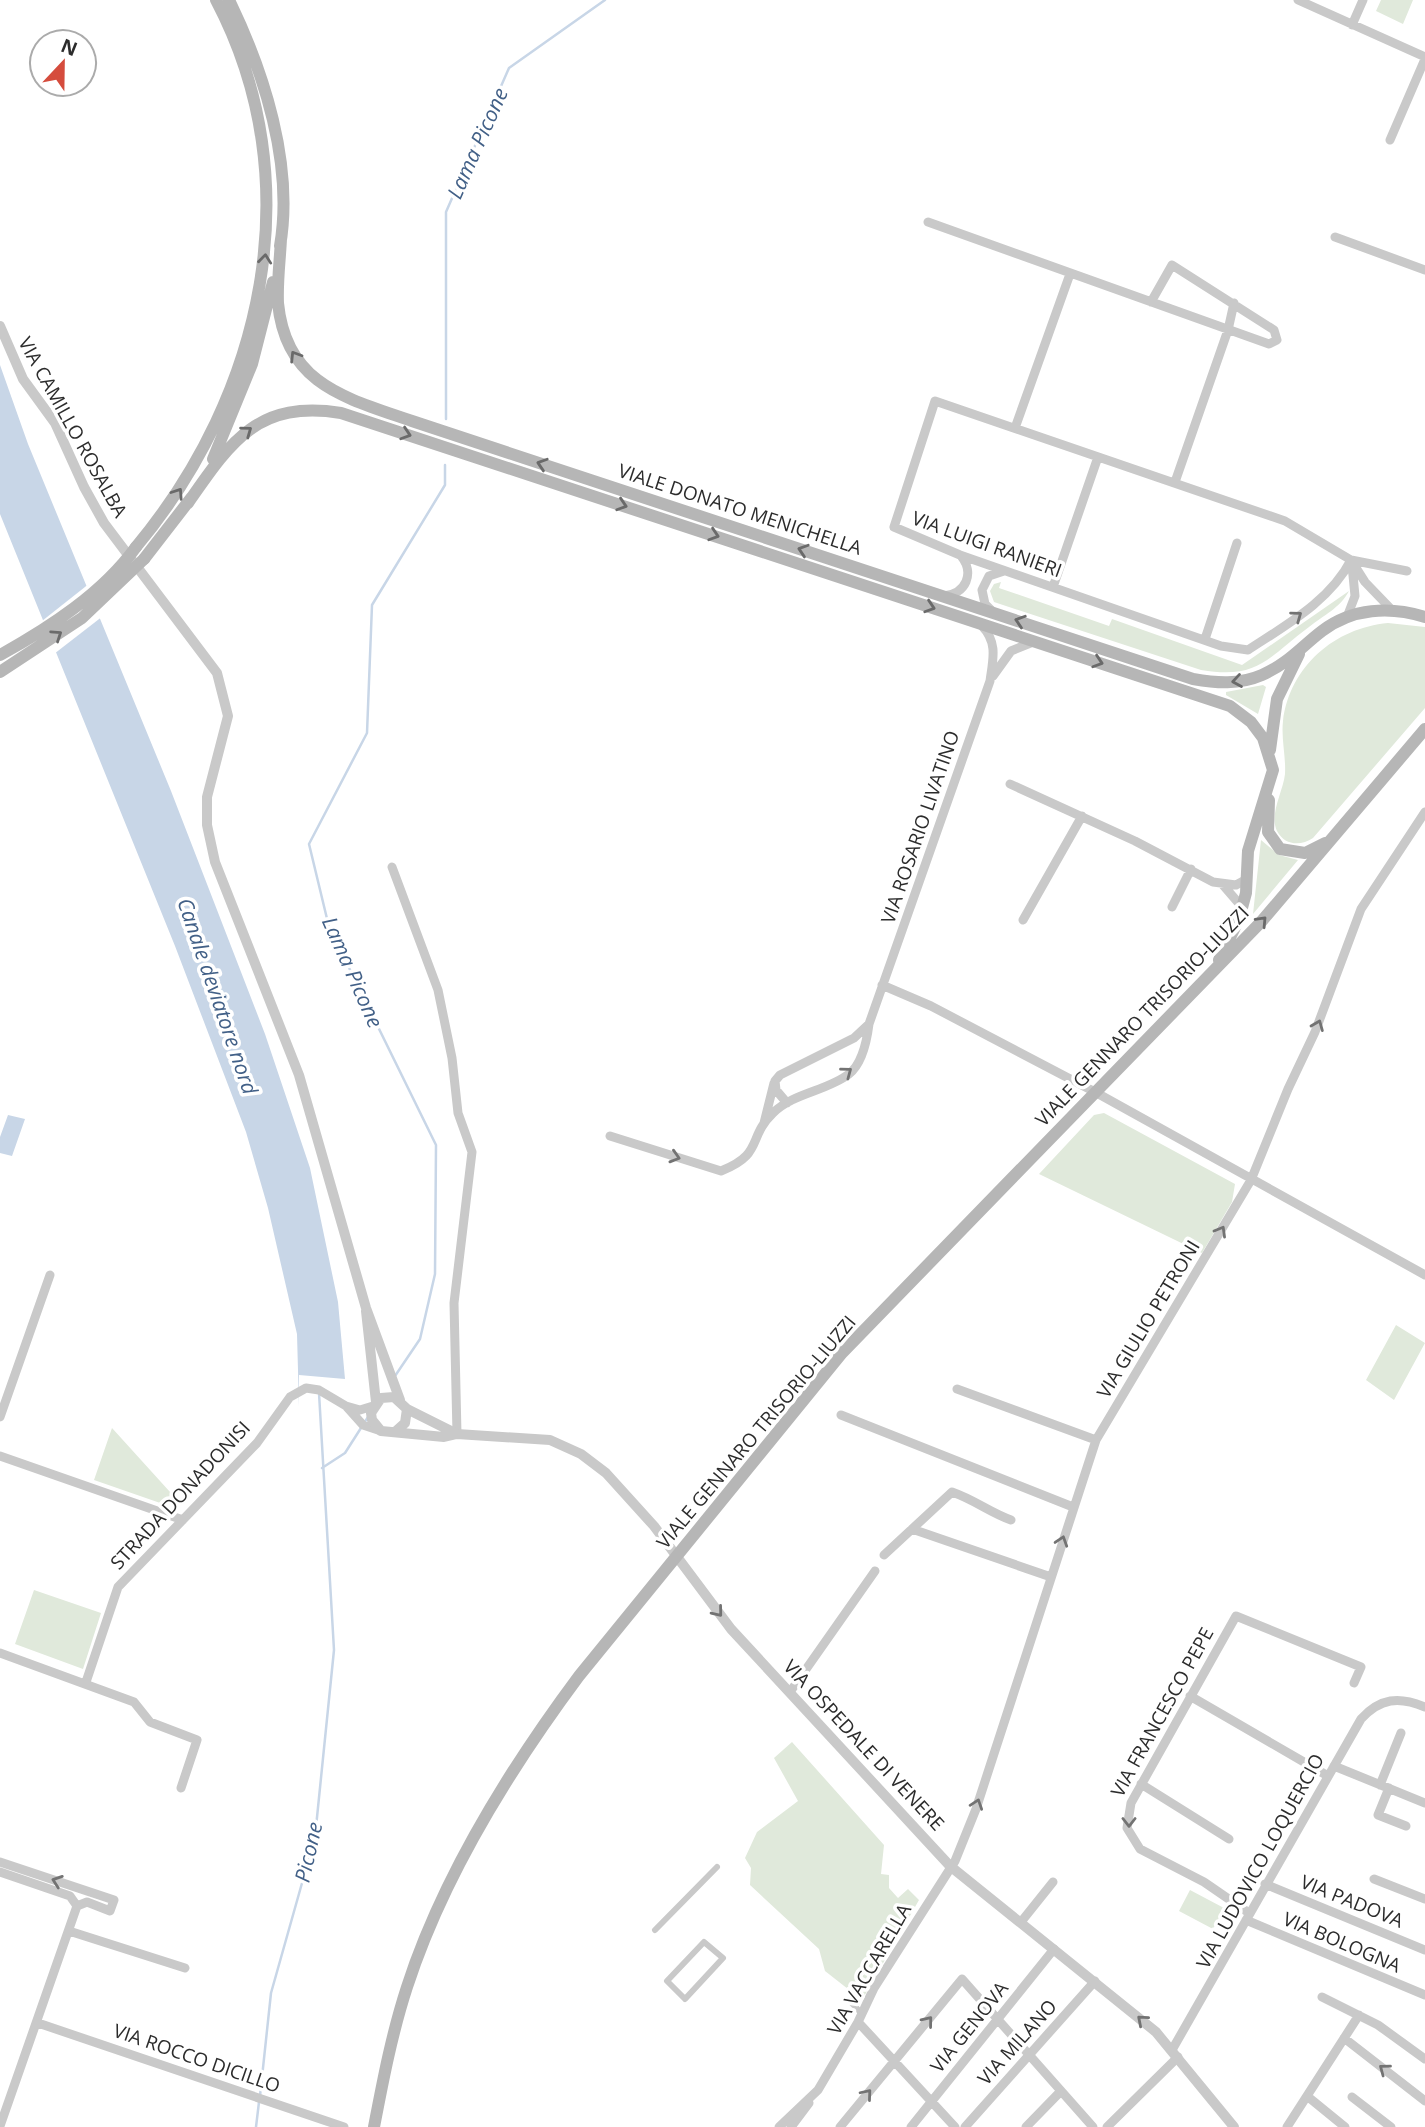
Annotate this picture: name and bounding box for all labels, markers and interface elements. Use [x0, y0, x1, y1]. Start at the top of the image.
north arrow [28, 28, 98, 98]
text: N [57, 32, 81, 62]
water label: Lama Picone [440, 83, 514, 203]
one-way arrow [257, 253, 272, 265]
street label: VIA CAMILLO ROSALBA [13, 332, 133, 522]
one-way arrow [291, 350, 304, 363]
one-way arrow [399, 425, 411, 440]
one-way arrow [239, 427, 252, 440]
street label: VIALE DONATO MENICHELLA [615, 457, 865, 561]
one-way arrow [536, 458, 549, 472]
one-way arrow [170, 488, 182, 501]
one-way arrow [615, 496, 627, 511]
street label: VIA LUIGI RANIERI [908, 505, 1066, 583]
one-way arrow [708, 527, 720, 542]
one-way arrow [798, 543, 810, 558]
one-way arrow [924, 599, 936, 614]
one-way arrow [1289, 612, 1302, 625]
one-way arrow [1014, 615, 1026, 629]
one-way arrow [50, 630, 63, 643]
one-way arrow [1091, 654, 1103, 669]
one-way arrow [1231, 673, 1243, 688]
street label: VIA ROSARIO LIVATINO [875, 727, 965, 927]
water label: Canale deviatore nord [171, 894, 265, 1099]
street label: VIALE GENNARO TRISORIO-LIUZZI [1029, 900, 1255, 1132]
water label: Lama Picone [316, 912, 390, 1032]
one-way arrow [1254, 916, 1266, 929]
one-way arrow [1309, 1020, 1323, 1032]
one-way arrow [840, 1068, 852, 1080]
one-way arrow [668, 1148, 680, 1163]
one-way arrow [1213, 1226, 1226, 1238]
street label: VIA GIULIO PETRONI [1090, 1235, 1206, 1403]
street label: VIALE GENNARO TRISORIO-LIUZZI [651, 1310, 861, 1554]
street label: STRADA DONADONISI [104, 1415, 256, 1575]
one-way arrow [1054, 1535, 1069, 1547]
one-way arrow [710, 1604, 722, 1617]
street label: VIA FRANCESCO PEPE [1105, 1623, 1219, 1801]
street label: VIA OSPEDALE DI VENERE [778, 1654, 950, 1836]
street label: VIA LUDOVICO LOQUERCIO [1190, 1749, 1330, 1973]
one-way arrow [969, 1798, 983, 1810]
one-way arrow [1121, 1817, 1136, 1828]
water label: Picone [287, 1819, 329, 1885]
street label: VIA PADOVA [1297, 1869, 1407, 1933]
one-way arrow [51, 1875, 64, 1889]
street label: VIA VACCARELLA [821, 1899, 917, 2039]
street label: VIA BOLOGNA [1279, 1906, 1405, 1978]
street label: VIA GENOVA [924, 1976, 1014, 2078]
street label: VIA MILANO [972, 1994, 1062, 2090]
one-way arrow [920, 2016, 932, 2029]
one-way arrow [1137, 2016, 1150, 2028]
street label: VIA ROCCO DICILLO [110, 2017, 284, 2099]
one-way arrow [1380, 2065, 1392, 2078]
one-way arrow [859, 2090, 871, 2103]

